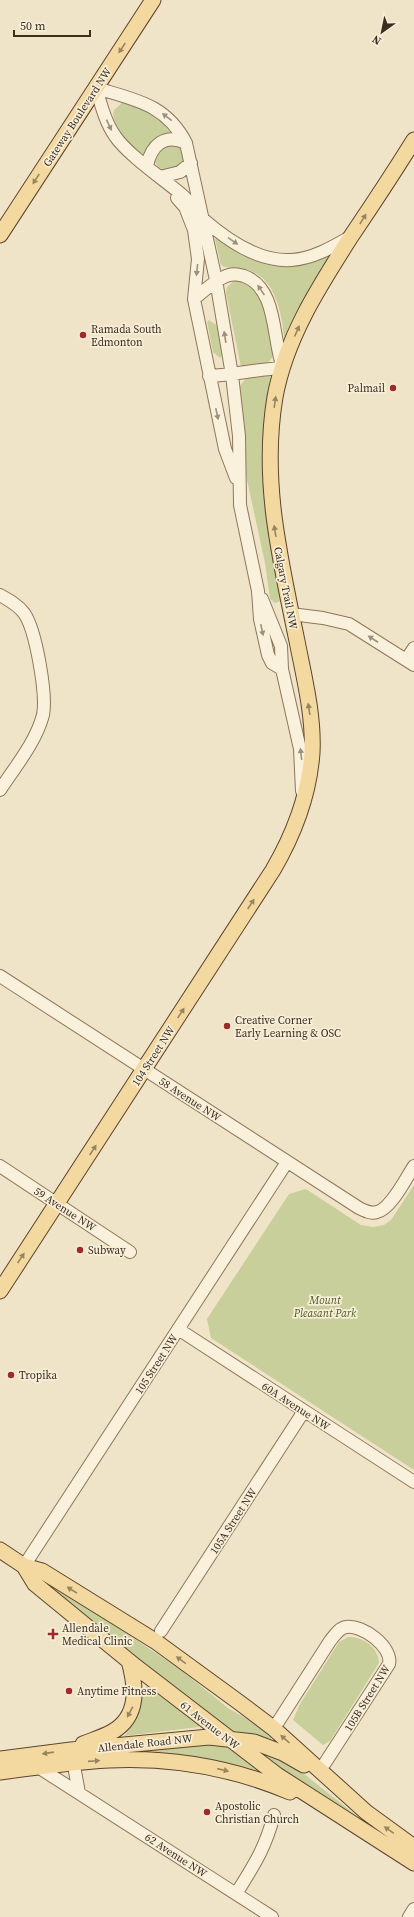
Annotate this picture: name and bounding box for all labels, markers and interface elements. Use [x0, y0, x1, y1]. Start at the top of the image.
scale bar [14, 12, 90, 38]
north arrow [362, 12, 402, 52]
text: 50 m [20, 18, 46, 34]
text: N [369, 31, 384, 48]
one-way arrow [118, 43, 126, 53]
street label: Gateway Boulevard NW [40, 65, 115, 170]
one-way arrow [162, 113, 173, 121]
one-way arrow [106, 119, 112, 131]
one-way arrow [32, 174, 40, 185]
one-way arrow [359, 214, 367, 224]
one-way arrow [227, 237, 238, 245]
one-way arrow [194, 264, 200, 276]
one-way arrow [258, 284, 265, 296]
place label: Ramada South Edmonton [91, 322, 162, 350]
one-way arrow [293, 325, 300, 337]
marker: Ramada South Edmonton [78, 330, 88, 340]
one-way arrow [222, 331, 228, 343]
place label: Palmail [348, 381, 385, 396]
marker: Palmail [388, 383, 398, 393]
one-way arrow [272, 396, 278, 408]
one-way arrow [215, 408, 221, 420]
one-way arrow [272, 525, 278, 537]
street label: Calgary Trail NW [270, 546, 301, 631]
one-way arrow [260, 624, 266, 636]
one-way arrow [367, 635, 379, 642]
one-way arrow [306, 703, 312, 715]
one-way arrow [297, 748, 304, 760]
one-way arrow [247, 899, 255, 909]
one-way arrow [177, 1007, 184, 1019]
place label: Creative Corner Early Learning & OSC [235, 1013, 341, 1041]
marker: Creative Corner Early Learning & OSC [222, 1021, 232, 1031]
street label: 104 Street NW [128, 1023, 179, 1089]
street label: 58 Avenue NW [156, 1074, 224, 1125]
one-way arrow [89, 1144, 96, 1155]
street label: 59 Avenue NW [31, 1184, 99, 1235]
place label: Subway [88, 1243, 126, 1258]
marker: Subway [75, 1245, 85, 1255]
one-way arrow [17, 1253, 25, 1263]
park label: Mount Pleasant Park [293, 1293, 357, 1321]
street label: 105 Street NW [131, 1331, 182, 1397]
place label: Tropika [19, 1368, 57, 1383]
marker: Tropika [6, 1370, 16, 1380]
street label: 60A Avenue NW [259, 1379, 333, 1434]
street label: 105A Street NW [206, 1485, 261, 1557]
one-way arrow [66, 1586, 78, 1593]
place label: Allendale Medical Clinic [62, 1621, 133, 1649]
marker: Allendale Medical Clinic [47, 1628, 59, 1640]
one-way arrow [176, 1656, 187, 1664]
street label: 105B Street NW [341, 1662, 394, 1734]
place label: Anytime Fitness [77, 1684, 156, 1699]
marker: Anytime Fitness [64, 1686, 74, 1696]
street label: 61 Avenue NW [177, 1698, 243, 1753]
one-way arrow [126, 1707, 133, 1718]
street label: Allendale Road NW [97, 1731, 194, 1756]
one-way arrow [280, 1734, 290, 1743]
one-way arrow [42, 1750, 54, 1756]
one-way arrow [88, 1757, 100, 1764]
one-way arrow [217, 1768, 230, 1774]
place label: Apostolic Christian Church [215, 1799, 300, 1827]
marker: Apostolic Christian Church [202, 1807, 212, 1817]
one-way arrow [384, 1826, 395, 1834]
street label: 62 Avenue NW [142, 1830, 210, 1881]

